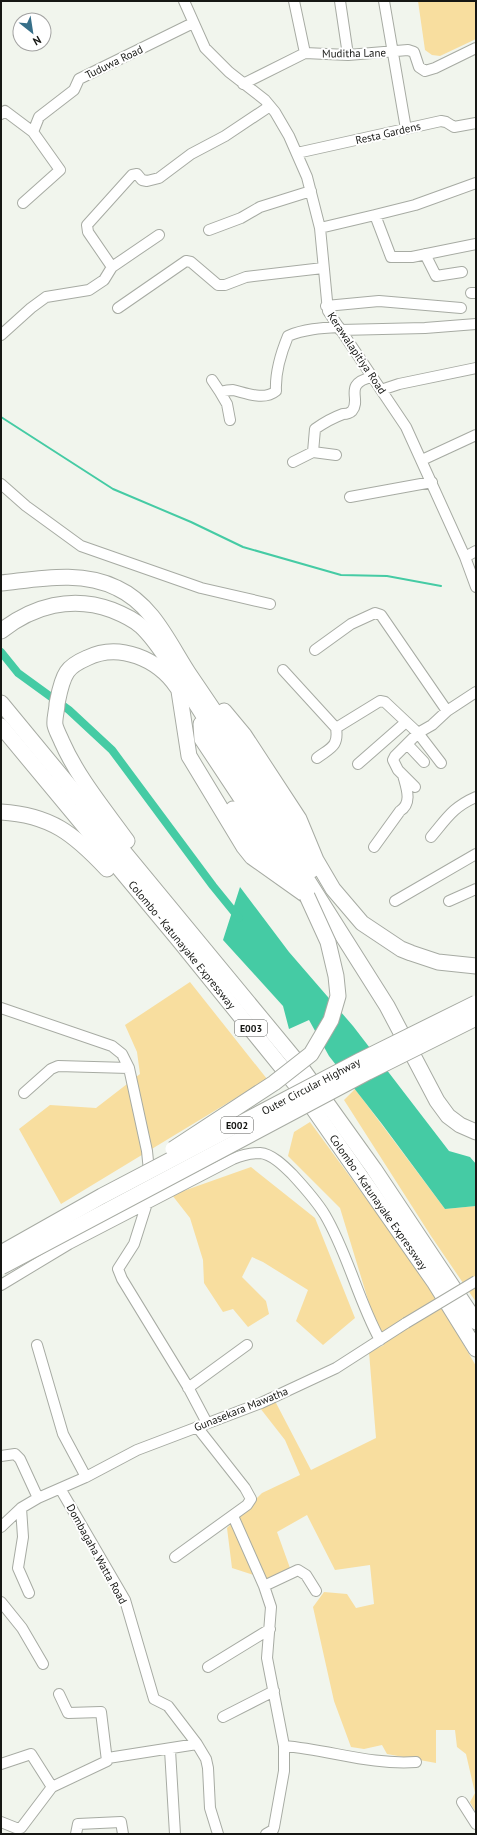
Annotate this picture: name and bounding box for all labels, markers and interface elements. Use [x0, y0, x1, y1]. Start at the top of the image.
north arrow [12, 12, 52, 52]
text: N [30, 33, 44, 49]
street label: Tuduwa Road [83, 42, 145, 82]
street label: Muditha Lane [322, 45, 387, 61]
street label: Resta Gardens [354, 119, 422, 147]
street label: Kerawalapitiya Road [324, 309, 390, 397]
street label: Colombo - Katunayake Expressway [125, 878, 239, 1013]
road number: E003 [235, 1020, 267, 1036]
street label: Outer Circular Highway [259, 1054, 364, 1118]
road number: E002 [221, 1117, 253, 1133]
street label: Colombo - Katunayake Expressway [326, 1132, 431, 1273]
street label: Gunasekara Mawatha [192, 1384, 290, 1434]
street label: Dombagaha Watta Road [64, 1502, 130, 1607]

